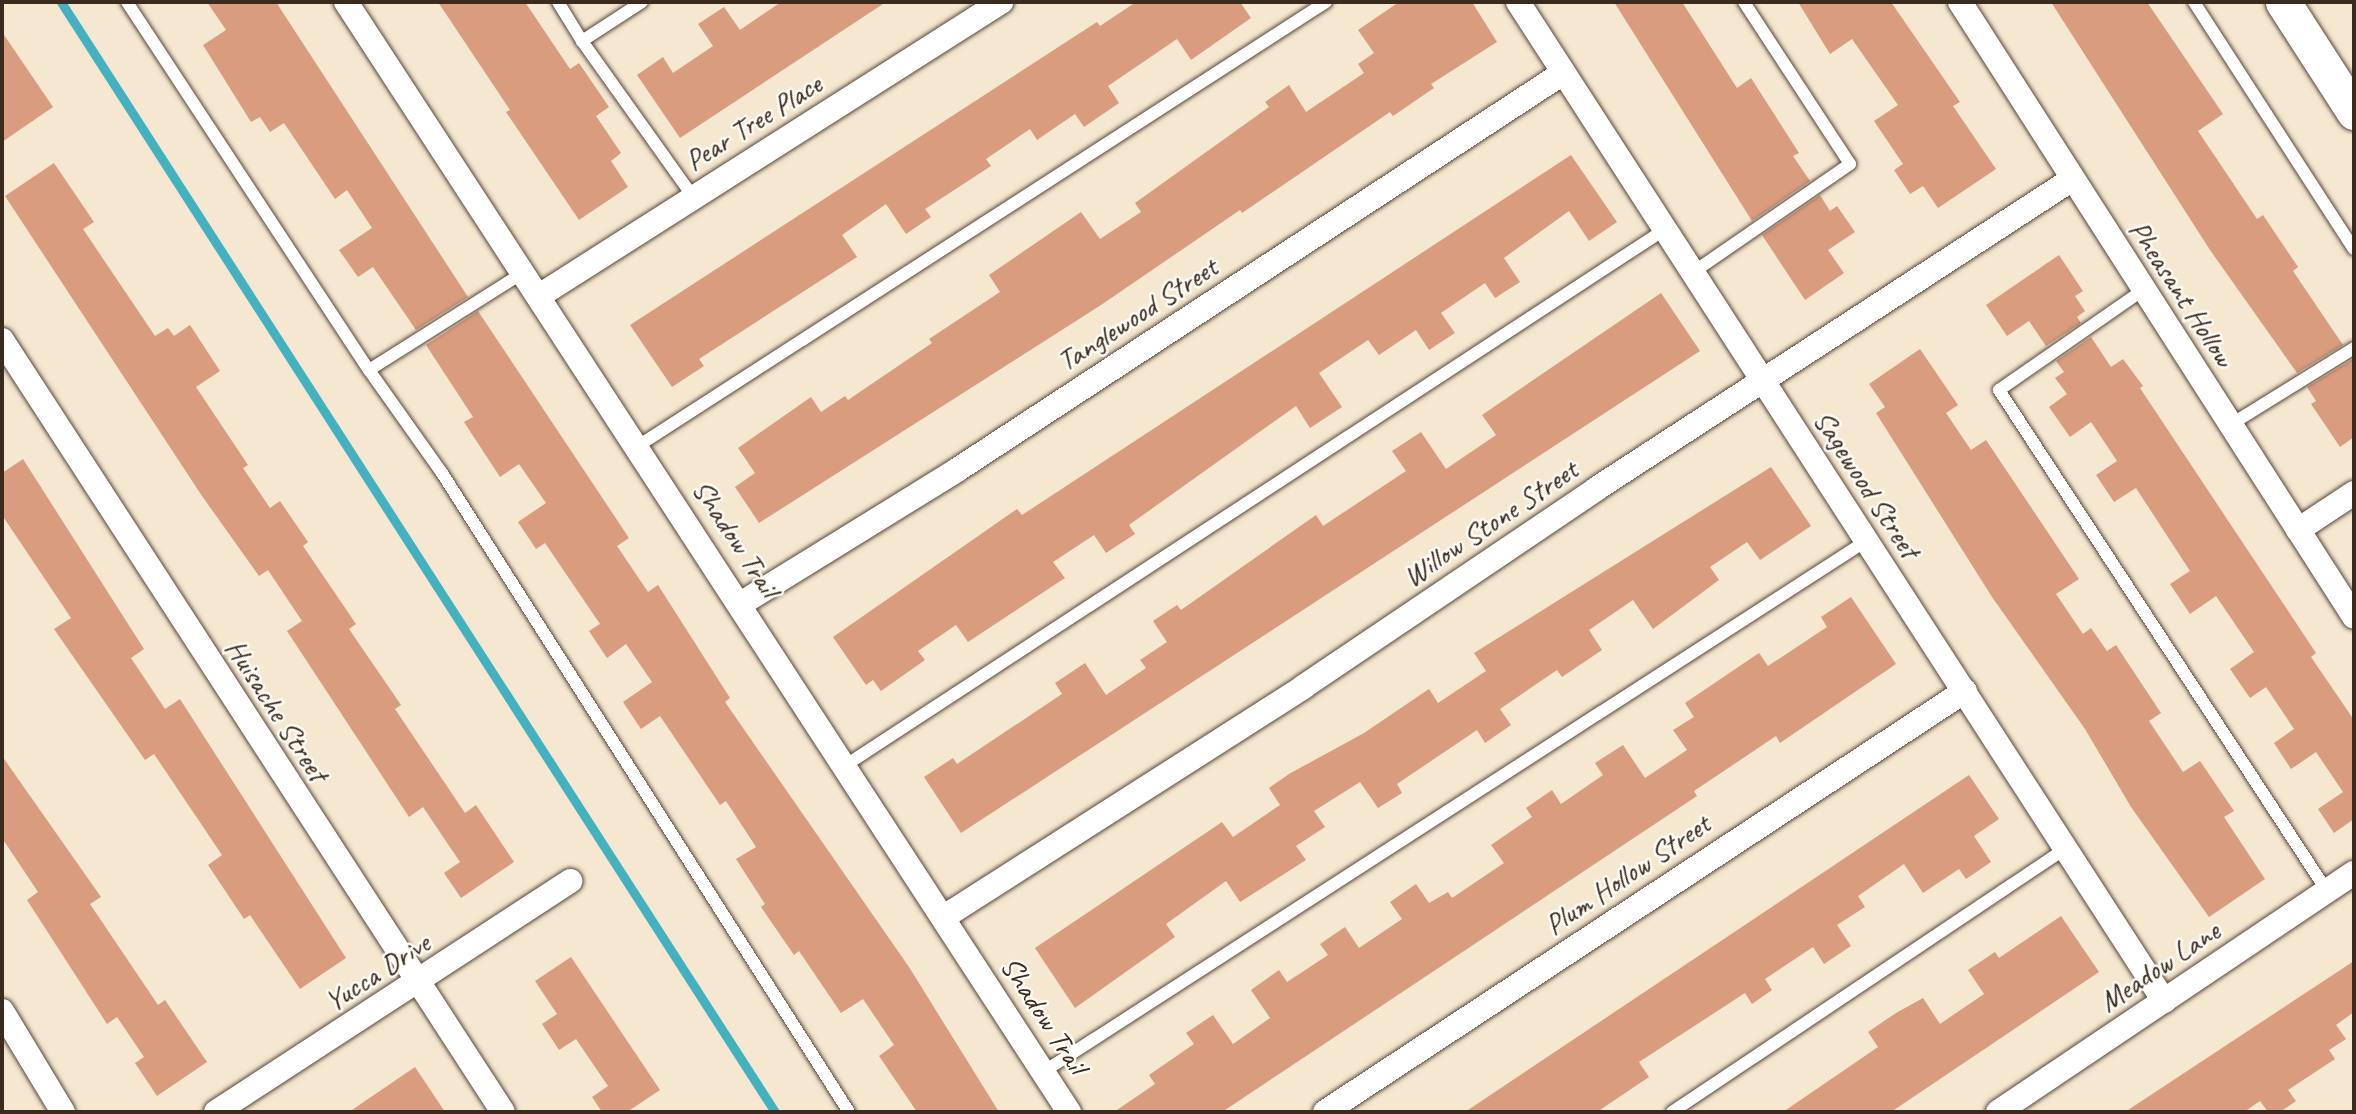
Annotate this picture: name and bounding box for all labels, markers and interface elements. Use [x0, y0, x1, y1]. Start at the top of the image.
street label: Pear Tree Place [678, 66, 828, 178]
street label: Pheasant Hollow [2121, 213, 2243, 373]
street label: Tanglewood Street [1050, 249, 1224, 379]
street label: Sagewood Street [1806, 403, 1928, 565]
street label: Willow Stone Street [1396, 451, 1584, 595]
street label: Shadow Trail [685, 472, 787, 604]
street label: Huisache Street [218, 632, 336, 788]
street label: Plum Hollow Street [1537, 805, 1717, 943]
street label: Meadow Lane [2092, 913, 2226, 1019]
street label: Yucca Drive [317, 925, 437, 1019]
street label: Shadow Trail [993, 949, 1095, 1081]

